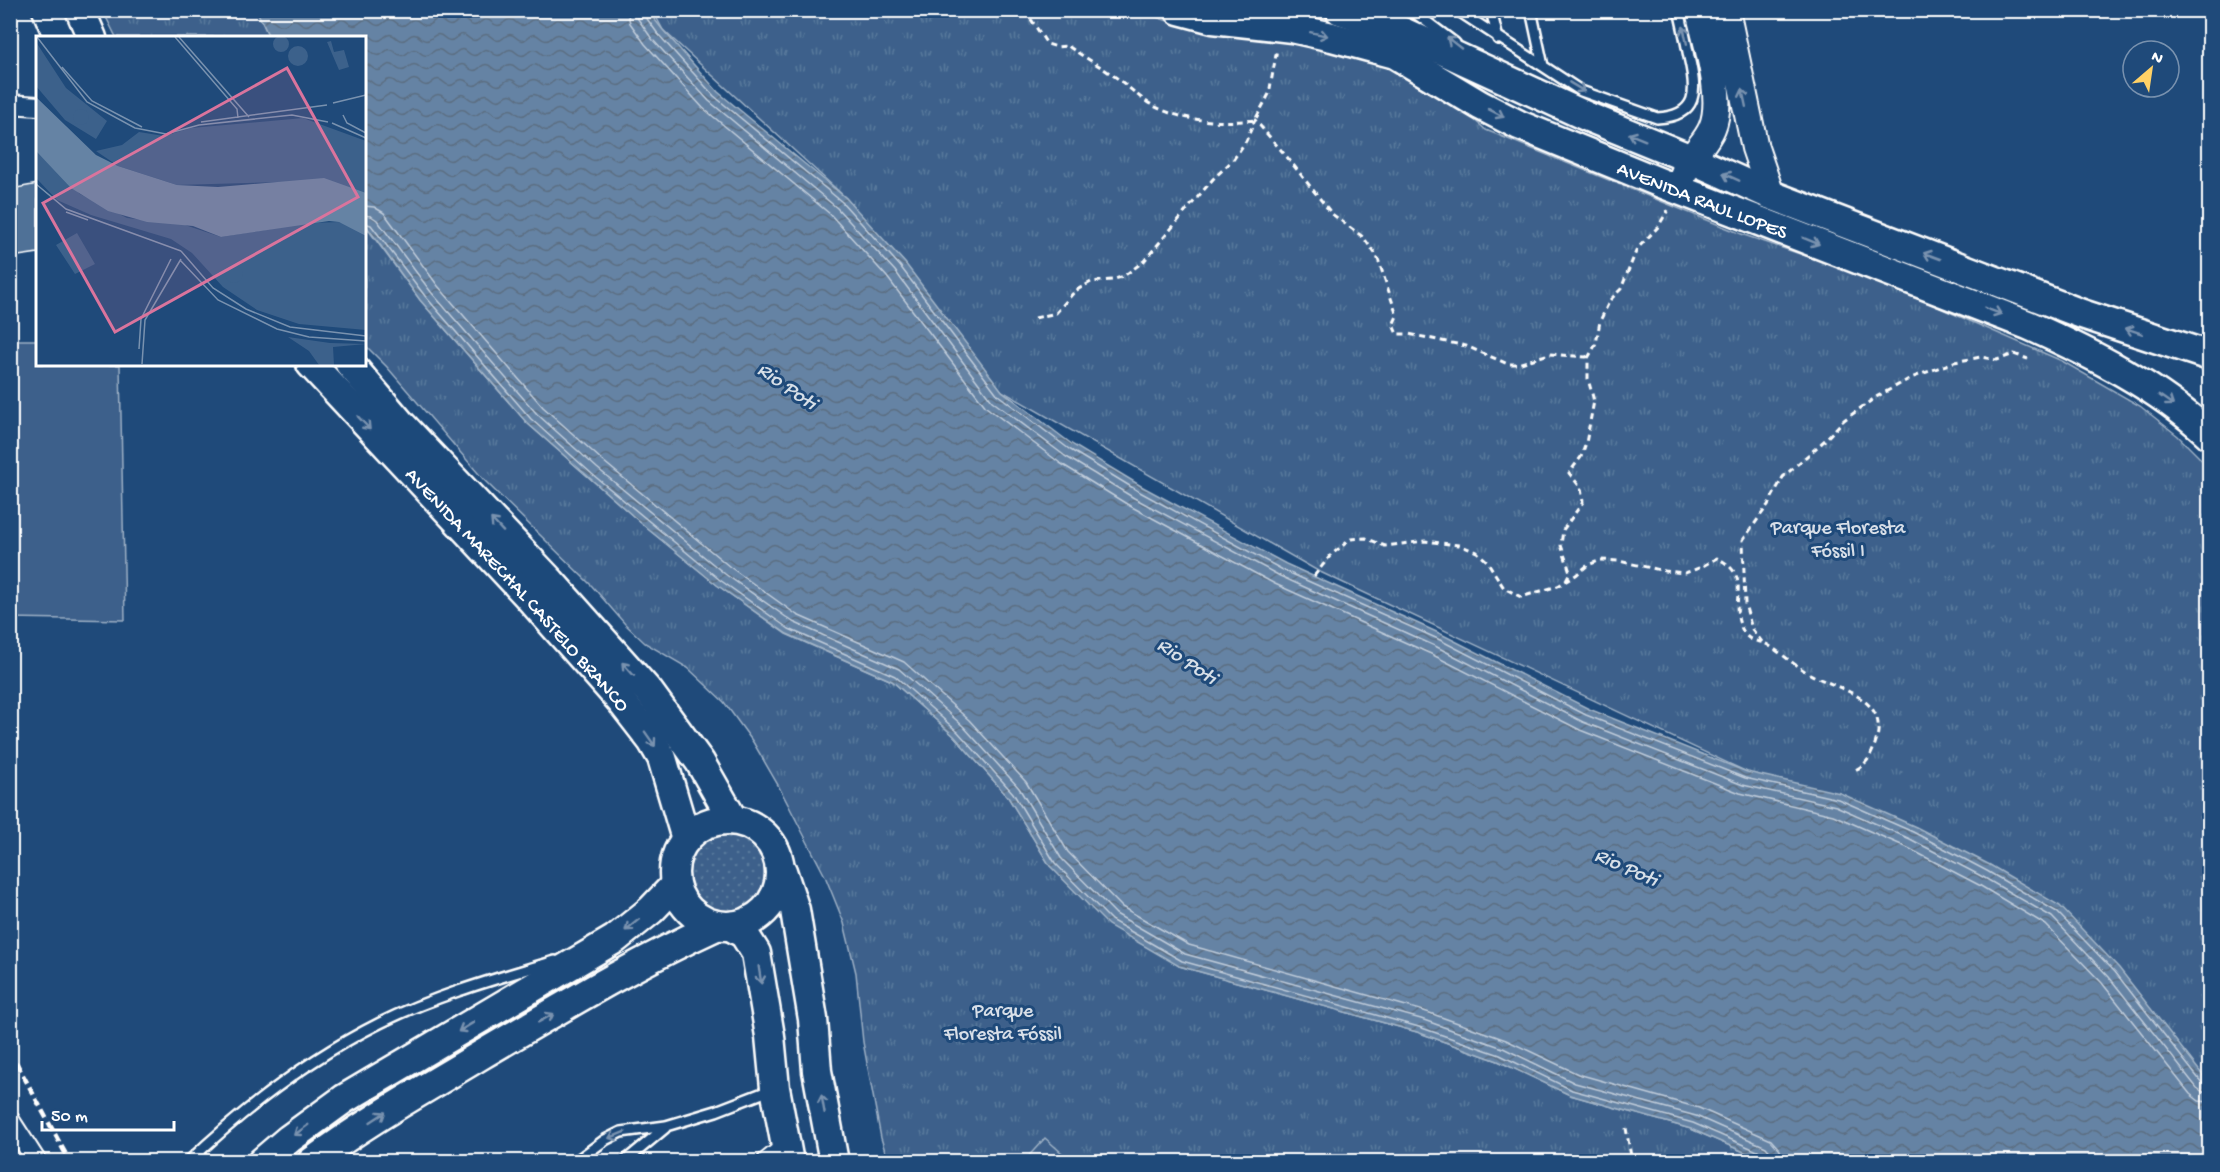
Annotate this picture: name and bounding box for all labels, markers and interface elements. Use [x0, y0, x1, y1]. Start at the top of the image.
one-way arrow [1678, 26, 1690, 45]
one-way arrow [1309, 29, 1329, 40]
inset map [36, 36, 366, 366]
one-way arrow [1447, 36, 1463, 49]
north arrow [2121, 39, 2181, 99]
text: N [2147, 48, 2166, 70]
one-way arrow [1568, 82, 1585, 94]
one-way arrow [1738, 89, 1750, 108]
one-way arrow [1486, 108, 1504, 119]
one-way arrow [1628, 131, 1646, 142]
street label: AVENIDA RAUL LOPES [1613, 158, 1791, 246]
one-way arrow [1722, 170, 1740, 182]
one-way arrow [1801, 236, 1820, 247]
one-way arrow [1923, 250, 1941, 261]
one-way arrow [1983, 307, 2002, 318]
one-way arrow [2125, 325, 2144, 336]
water label: Rio Poti [751, 358, 823, 419]
one-way arrow [2158, 393, 2174, 406]
one-way arrow [357, 415, 371, 430]
street label: AVENIDA MARECHAL CASTELO BRANCO [399, 464, 633, 717]
one-way arrow [489, 518, 504, 533]
park label: Parque Floresta Fóssil I [1770, 518, 1906, 564]
water label: Rio Poti [1151, 634, 1223, 693]
one-way arrow [621, 662, 635, 677]
one-way arrow [644, 730, 656, 746]
water label: Rio Poti [1590, 844, 1664, 895]
one-way arrow [625, 918, 640, 932]
one-way arrow [754, 964, 765, 984]
park label: Parque Floresta Fóssil [943, 1001, 1062, 1047]
one-way arrow [537, 1012, 554, 1024]
one-way arrow [458, 1021, 475, 1033]
scale bar [42, 1094, 174, 1132]
one-way arrow [817, 1095, 828, 1114]
text: 50 m [51, 1107, 88, 1128]
one-way arrow [370, 1111, 387, 1124]
one-way arrow [293, 1124, 309, 1136]
one-way arrow [608, 1130, 627, 1141]

